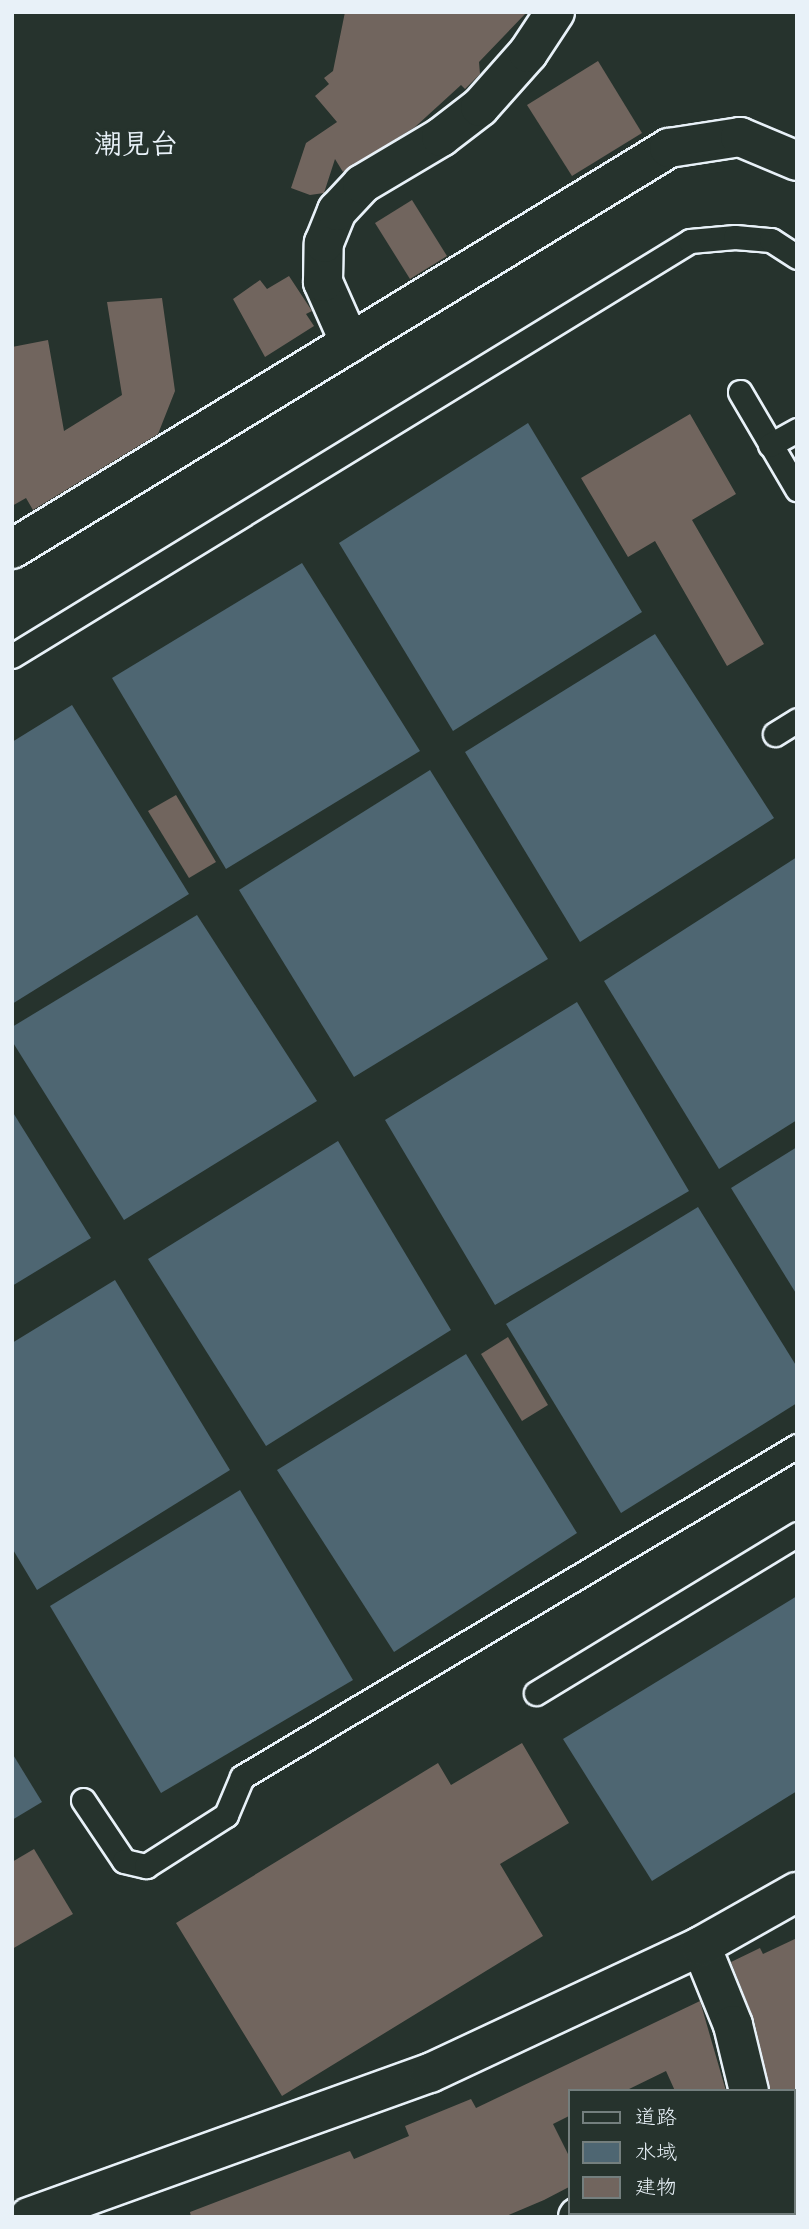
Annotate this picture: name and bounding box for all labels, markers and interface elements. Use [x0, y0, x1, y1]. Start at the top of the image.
district label: 潮見台 [94, 131, 178, 165]
legend [568, 2089, 795, 2215]
text: 道路 [635, 2105, 677, 2135]
text: 水域 [635, 2140, 677, 2170]
text: 建物 [635, 2175, 677, 2205]

